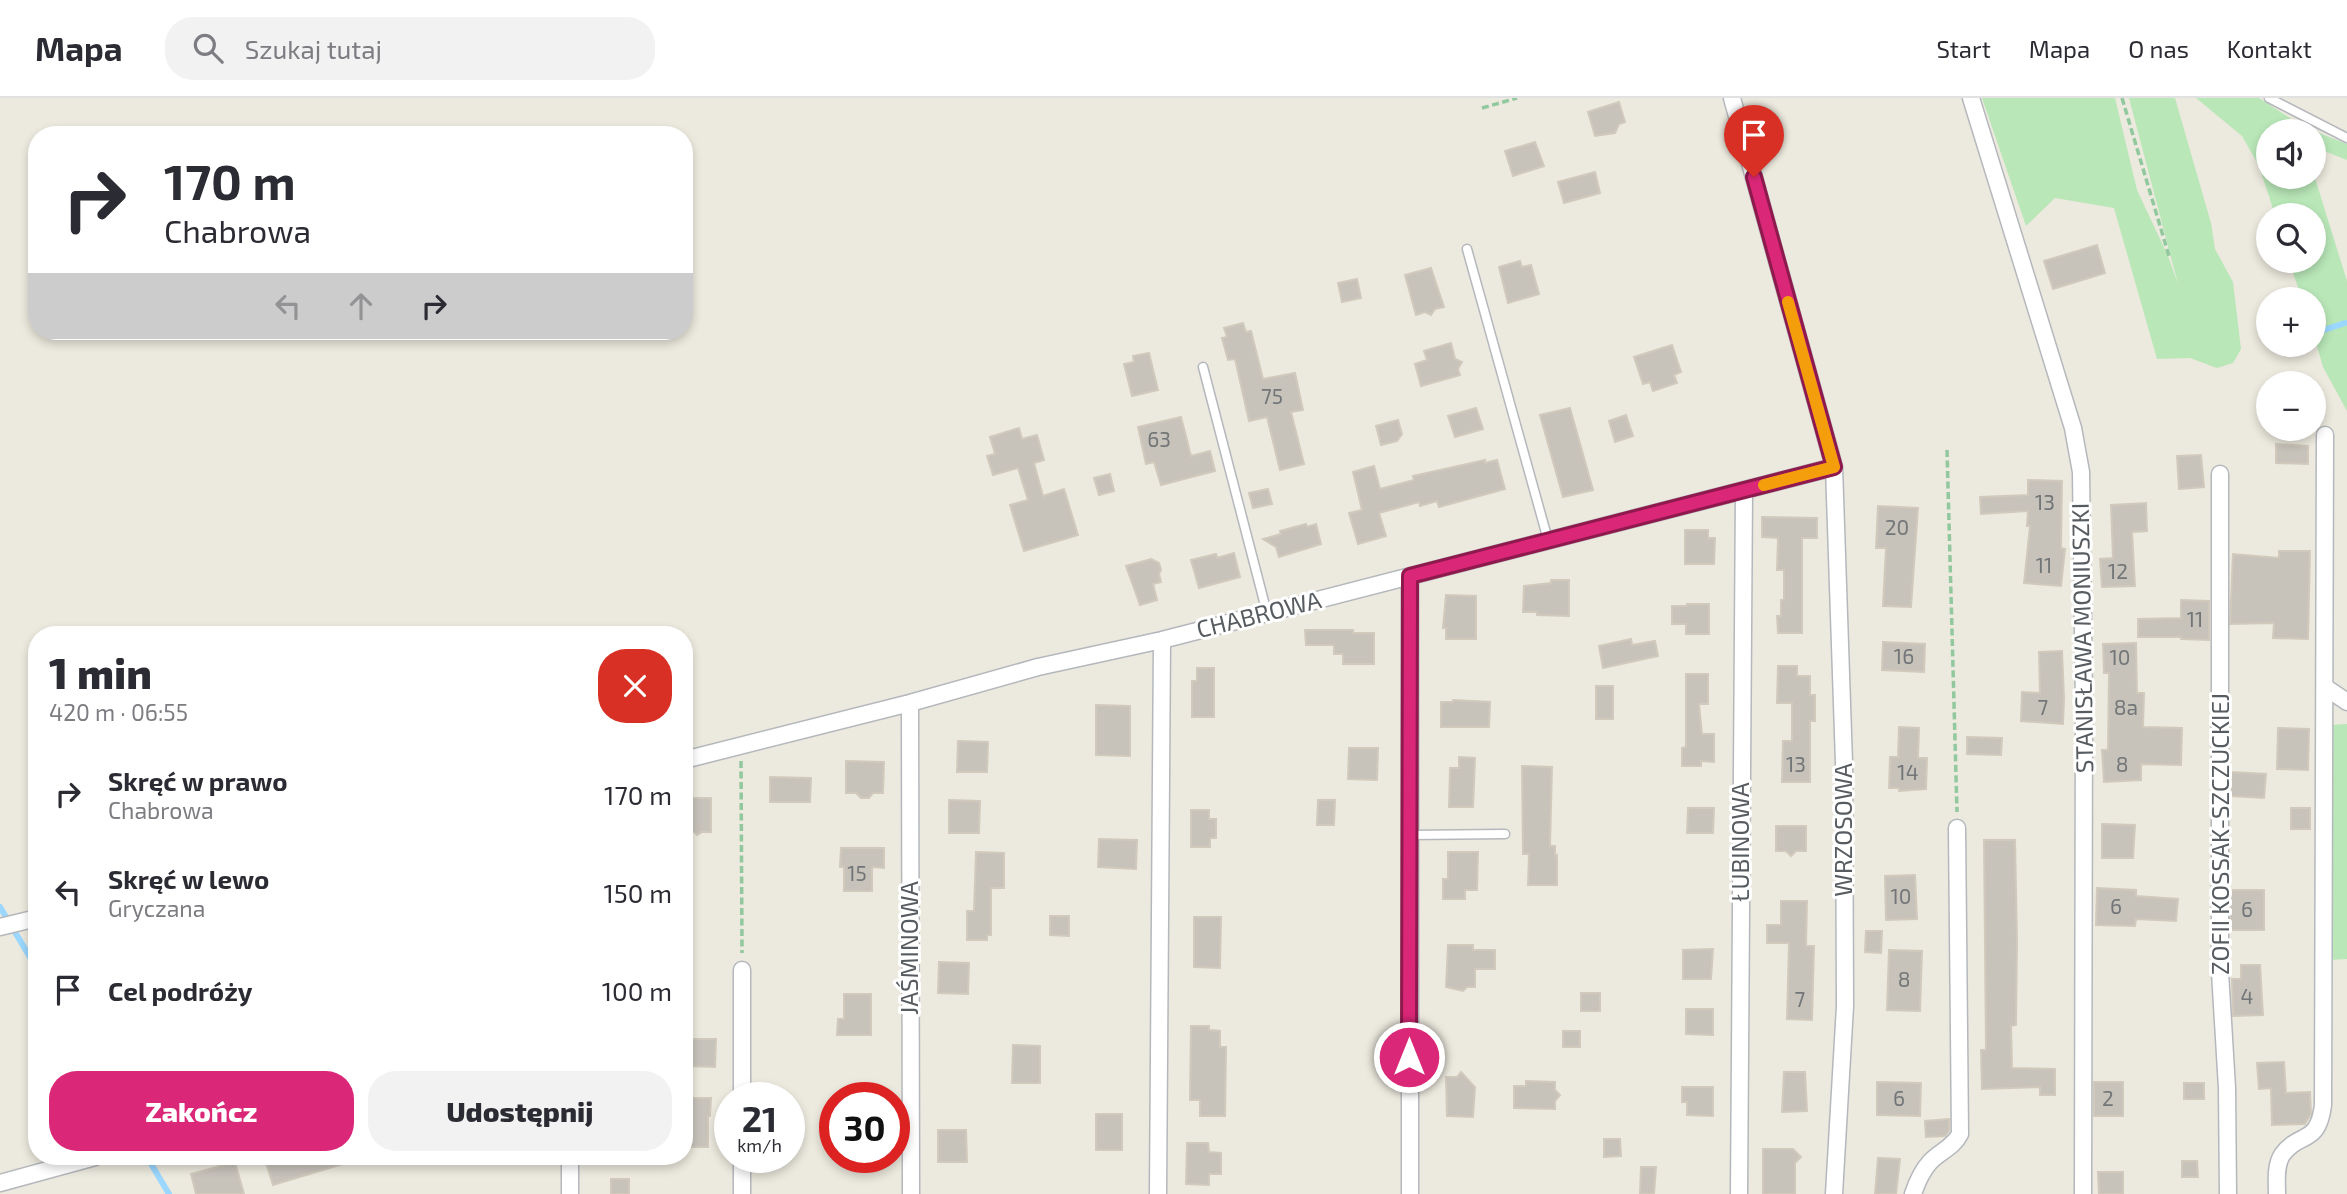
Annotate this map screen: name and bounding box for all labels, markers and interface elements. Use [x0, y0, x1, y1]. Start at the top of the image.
search box [165, 17, 655, 80]
text: Mapa [35, 28, 123, 68]
icon: search [189, 29, 227, 67]
text: Szukaj tutaj [245, 33, 382, 64]
text: Start [1936, 34, 1991, 63]
text: Mapa [2029, 34, 2090, 63]
text: O nas [2128, 34, 2189, 63]
text: Kontakt [2227, 34, 2312, 63]
pin [1724, 105, 1784, 177]
icon: arrive [1735, 116, 1773, 154]
map controls [2256, 119, 2326, 441]
button: sound [2256, 119, 2326, 189]
text: 170 m [164, 151, 296, 210]
icon: right [49, 154, 140, 245]
button: search [2256, 203, 2326, 273]
text: Chabrowa [164, 211, 311, 249]
icon: left [269, 287, 307, 325]
icon: ahead [342, 287, 380, 325]
icon: right [415, 287, 453, 325]
button: + [2256, 287, 2326, 357]
button: − [2256, 371, 2326, 441]
house number: 75 [1261, 383, 1283, 408]
house number: 63 [1147, 426, 1171, 451]
house number: 13 [2035, 489, 2055, 514]
street label: STANISŁAWA MONIUSZKI [2065, 503, 2098, 773]
house number: 20 [1885, 514, 1909, 539]
house number: 11 [2036, 552, 2052, 577]
house number: 12 [2108, 558, 2128, 583]
street label: CHABROWA [1193, 584, 1324, 643]
house number: 11 [2187, 606, 2203, 631]
house number: 16 [1894, 643, 1914, 668]
house number: 10 [2109, 644, 2131, 669]
text: 1 min [49, 647, 152, 697]
button: close [598, 649, 672, 723]
street label: ZOFII KOSSAK-SZCZUCKIEJ [2205, 693, 2234, 975]
house number: 7 [2038, 694, 2049, 719]
house number: 8a [2114, 694, 2138, 719]
text: 420 m · 06:55 [49, 698, 188, 726]
house number: 13 [1786, 751, 1806, 776]
house number: 8 [2116, 751, 2128, 776]
house number: 14 [1897, 759, 1919, 784]
street label: WRZOSOWA [1828, 763, 1857, 897]
text: Skręć w prawo [108, 765, 288, 796]
icon: right [49, 775, 87, 813]
text: 170 m [604, 779, 672, 810]
street label: ŁUBINOWA [1725, 782, 1754, 902]
text: Chabrowa [108, 796, 214, 824]
house number: 15 [847, 860, 867, 885]
text: Skręć w lewo [108, 863, 269, 894]
icon: left [49, 873, 87, 911]
text: 150 m [603, 877, 672, 908]
street label: JAŚMINOWA [894, 881, 923, 1015]
house number: 10 [1890, 883, 1912, 908]
house number: 6 [2110, 893, 2122, 918]
text: Gryczana [108, 894, 205, 922]
house number: 6 [2241, 896, 2253, 921]
house number: 8 [1898, 966, 1910, 991]
icon: arrive [49, 971, 87, 1009]
text: Cel podróży [108, 975, 253, 1006]
text: 100 m [602, 975, 672, 1006]
house number: 4 [2241, 983, 2253, 1008]
house number: 7 [1795, 986, 1806, 1011]
position arrow [1372, 1020, 1446, 1094]
button: Zakończ [49, 1071, 354, 1151]
button: Udostępnij [368, 1071, 672, 1151]
speed limit sign: 30 [819, 1082, 910, 1173]
house number: 6 [1893, 1085, 1905, 1110]
house number: 2 [2102, 1085, 2114, 1110]
text: 21 [742, 1097, 777, 1139]
text: km/h [737, 1134, 782, 1156]

